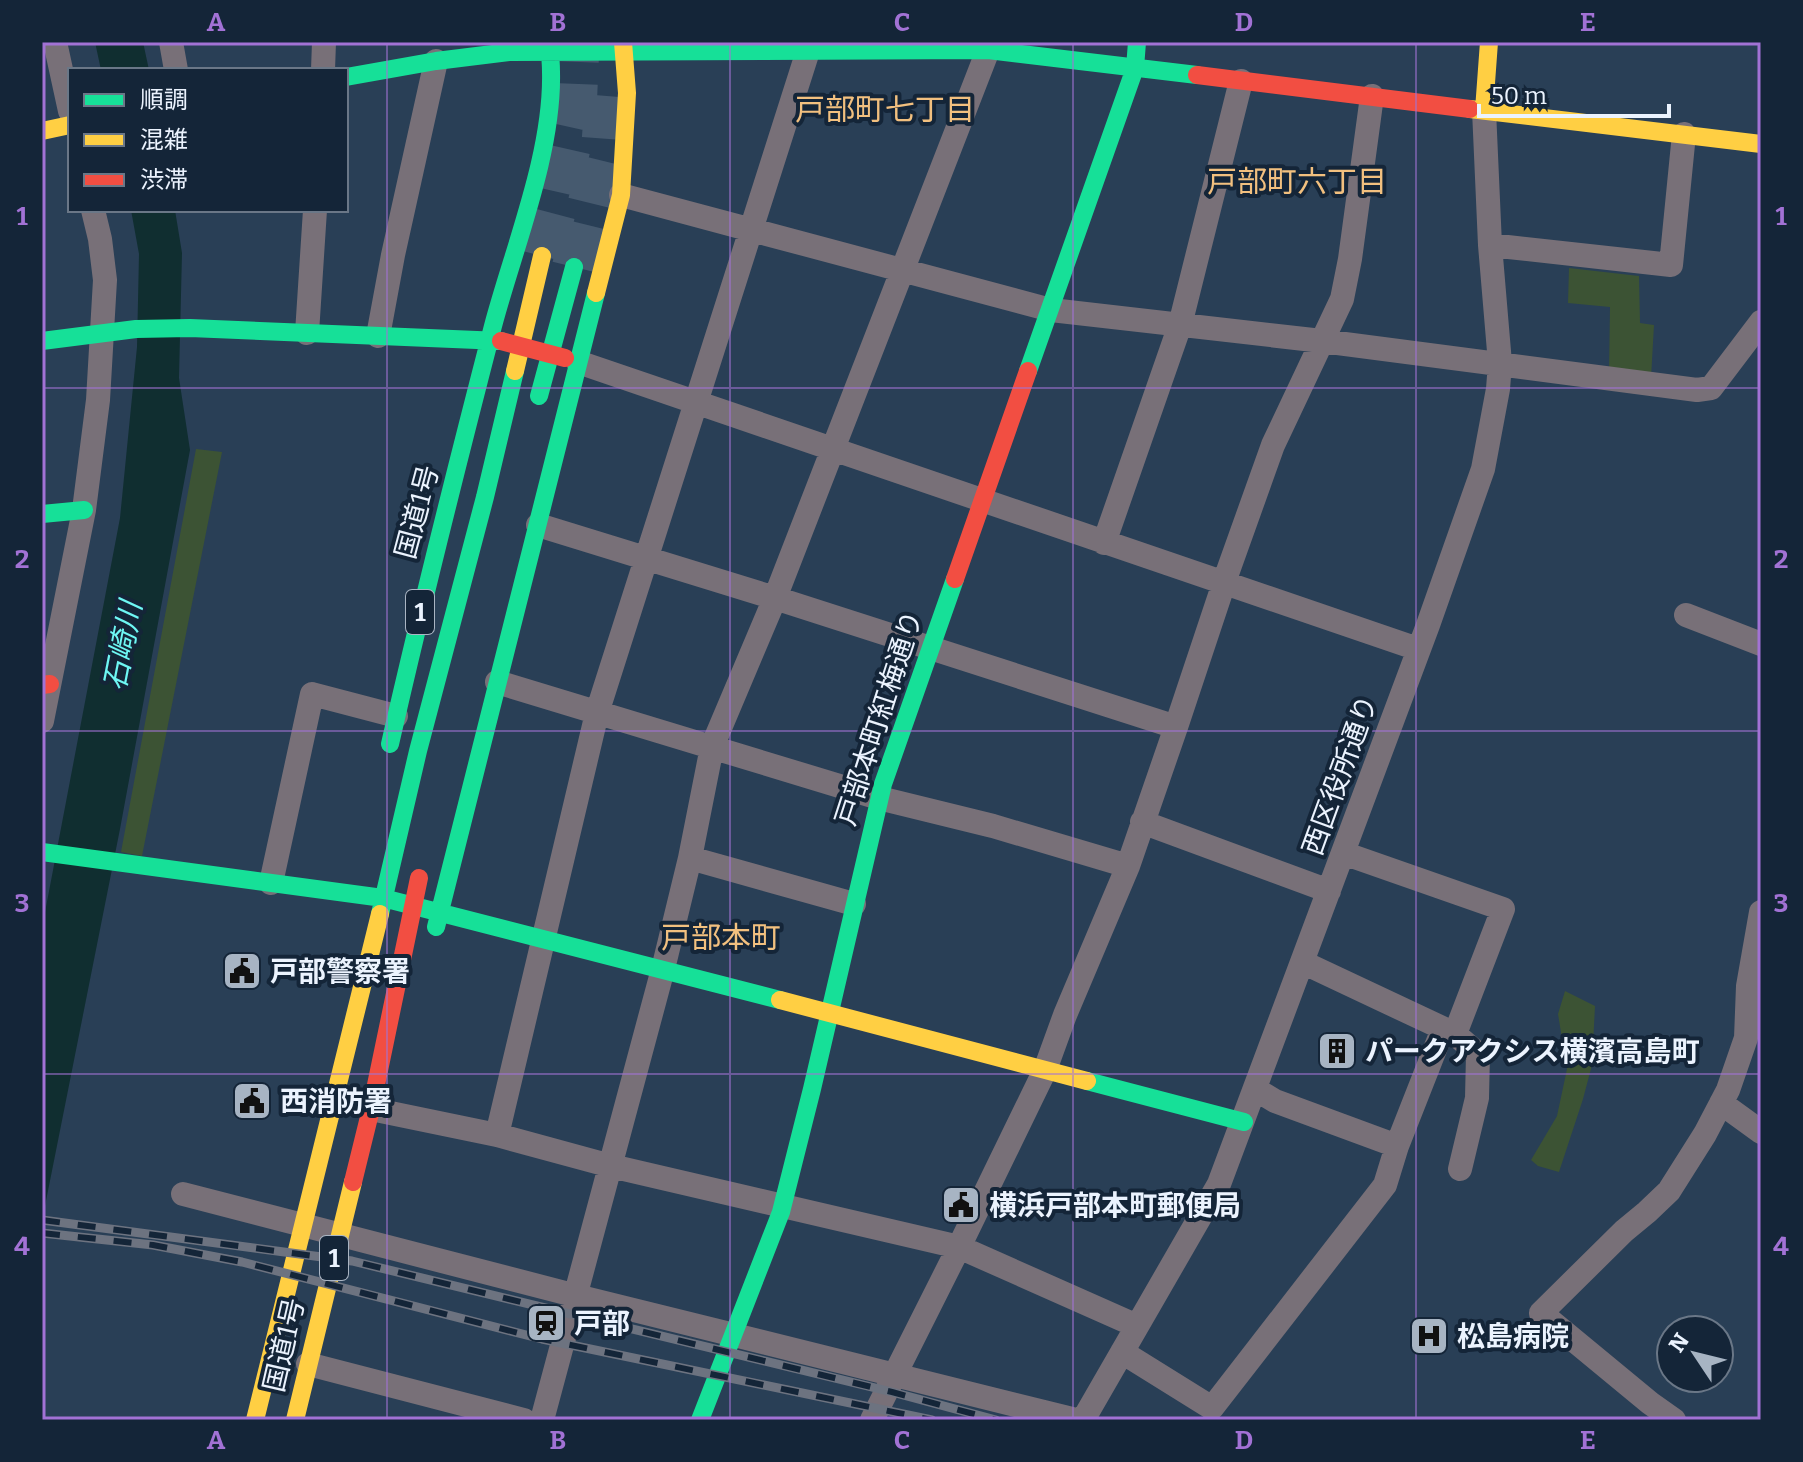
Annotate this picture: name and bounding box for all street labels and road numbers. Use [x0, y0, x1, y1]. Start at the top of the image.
street label: 国道1号 [389, 462, 445, 562]
road number: 1 [406, 590, 434, 634]
street label: 戸部本町紅梅通り [829, 606, 929, 830]
street label: 西区役所通り [1296, 690, 1384, 860]
road number: 1 [320, 1236, 348, 1280]
street label: 国道1号 [257, 1295, 311, 1395]

